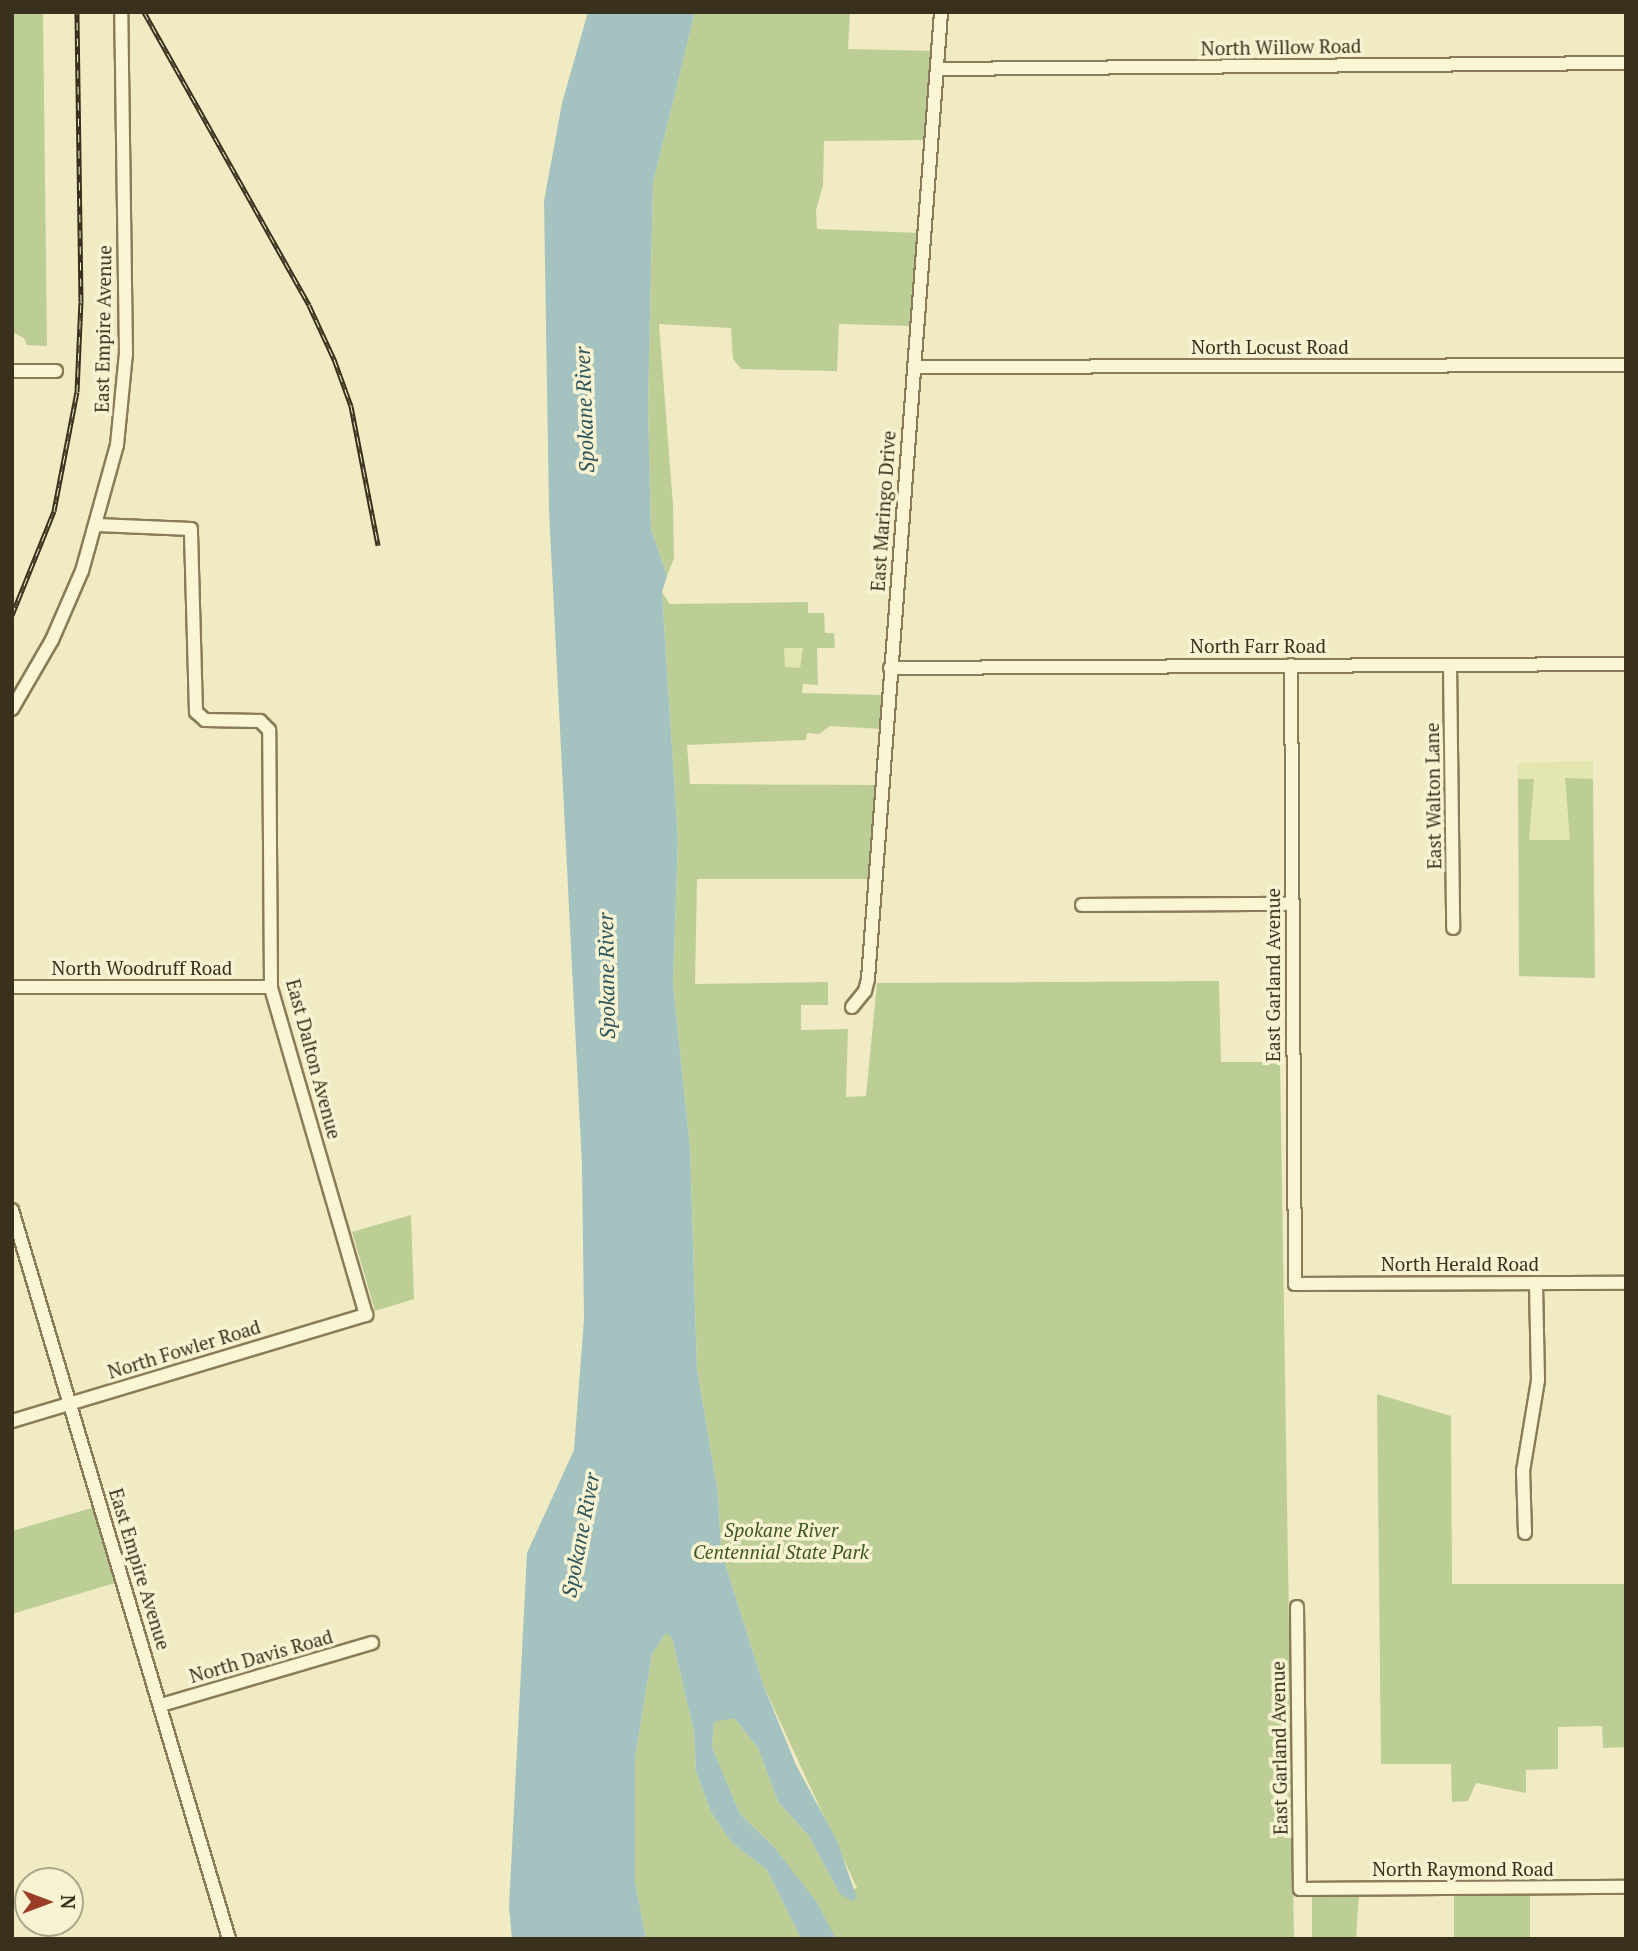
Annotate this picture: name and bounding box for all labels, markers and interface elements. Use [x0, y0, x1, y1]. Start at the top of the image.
street label: North Willow Road [1201, 34, 1361, 60]
street label: East Empire Avenue [90, 245, 116, 413]
street label: North Locust Road [1191, 336, 1349, 358]
water label: Spokane River [569, 347, 599, 473]
street label: East Maringo Drive [866, 430, 900, 592]
street label: North Farr Road [1190, 635, 1326, 657]
street label: East Walton Lane [1420, 722, 1446, 870]
street label: East Garland Avenue [1262, 888, 1284, 1062]
water label: Spokane River [592, 913, 620, 1039]
street label: North Woodruff Road [52, 957, 232, 979]
street label: East Dalton Avenue [282, 976, 346, 1142]
street label: North Herald Road [1381, 1253, 1539, 1275]
street label: North Fowler Road [105, 1315, 263, 1383]
water label: Spokane River [556, 1471, 604, 1599]
street label: East Empire Avenue [105, 1485, 175, 1653]
park label: Spokane River Centennial State Park [693, 1519, 869, 1563]
street label: North Davis Road [187, 1625, 335, 1687]
street label: East Garland Avenue [1266, 1661, 1292, 1835]
street label: North Raymond Road [1372, 1858, 1554, 1880]
north arrow [14, 1867, 84, 1937]
text: N [56, 1895, 81, 1909]

